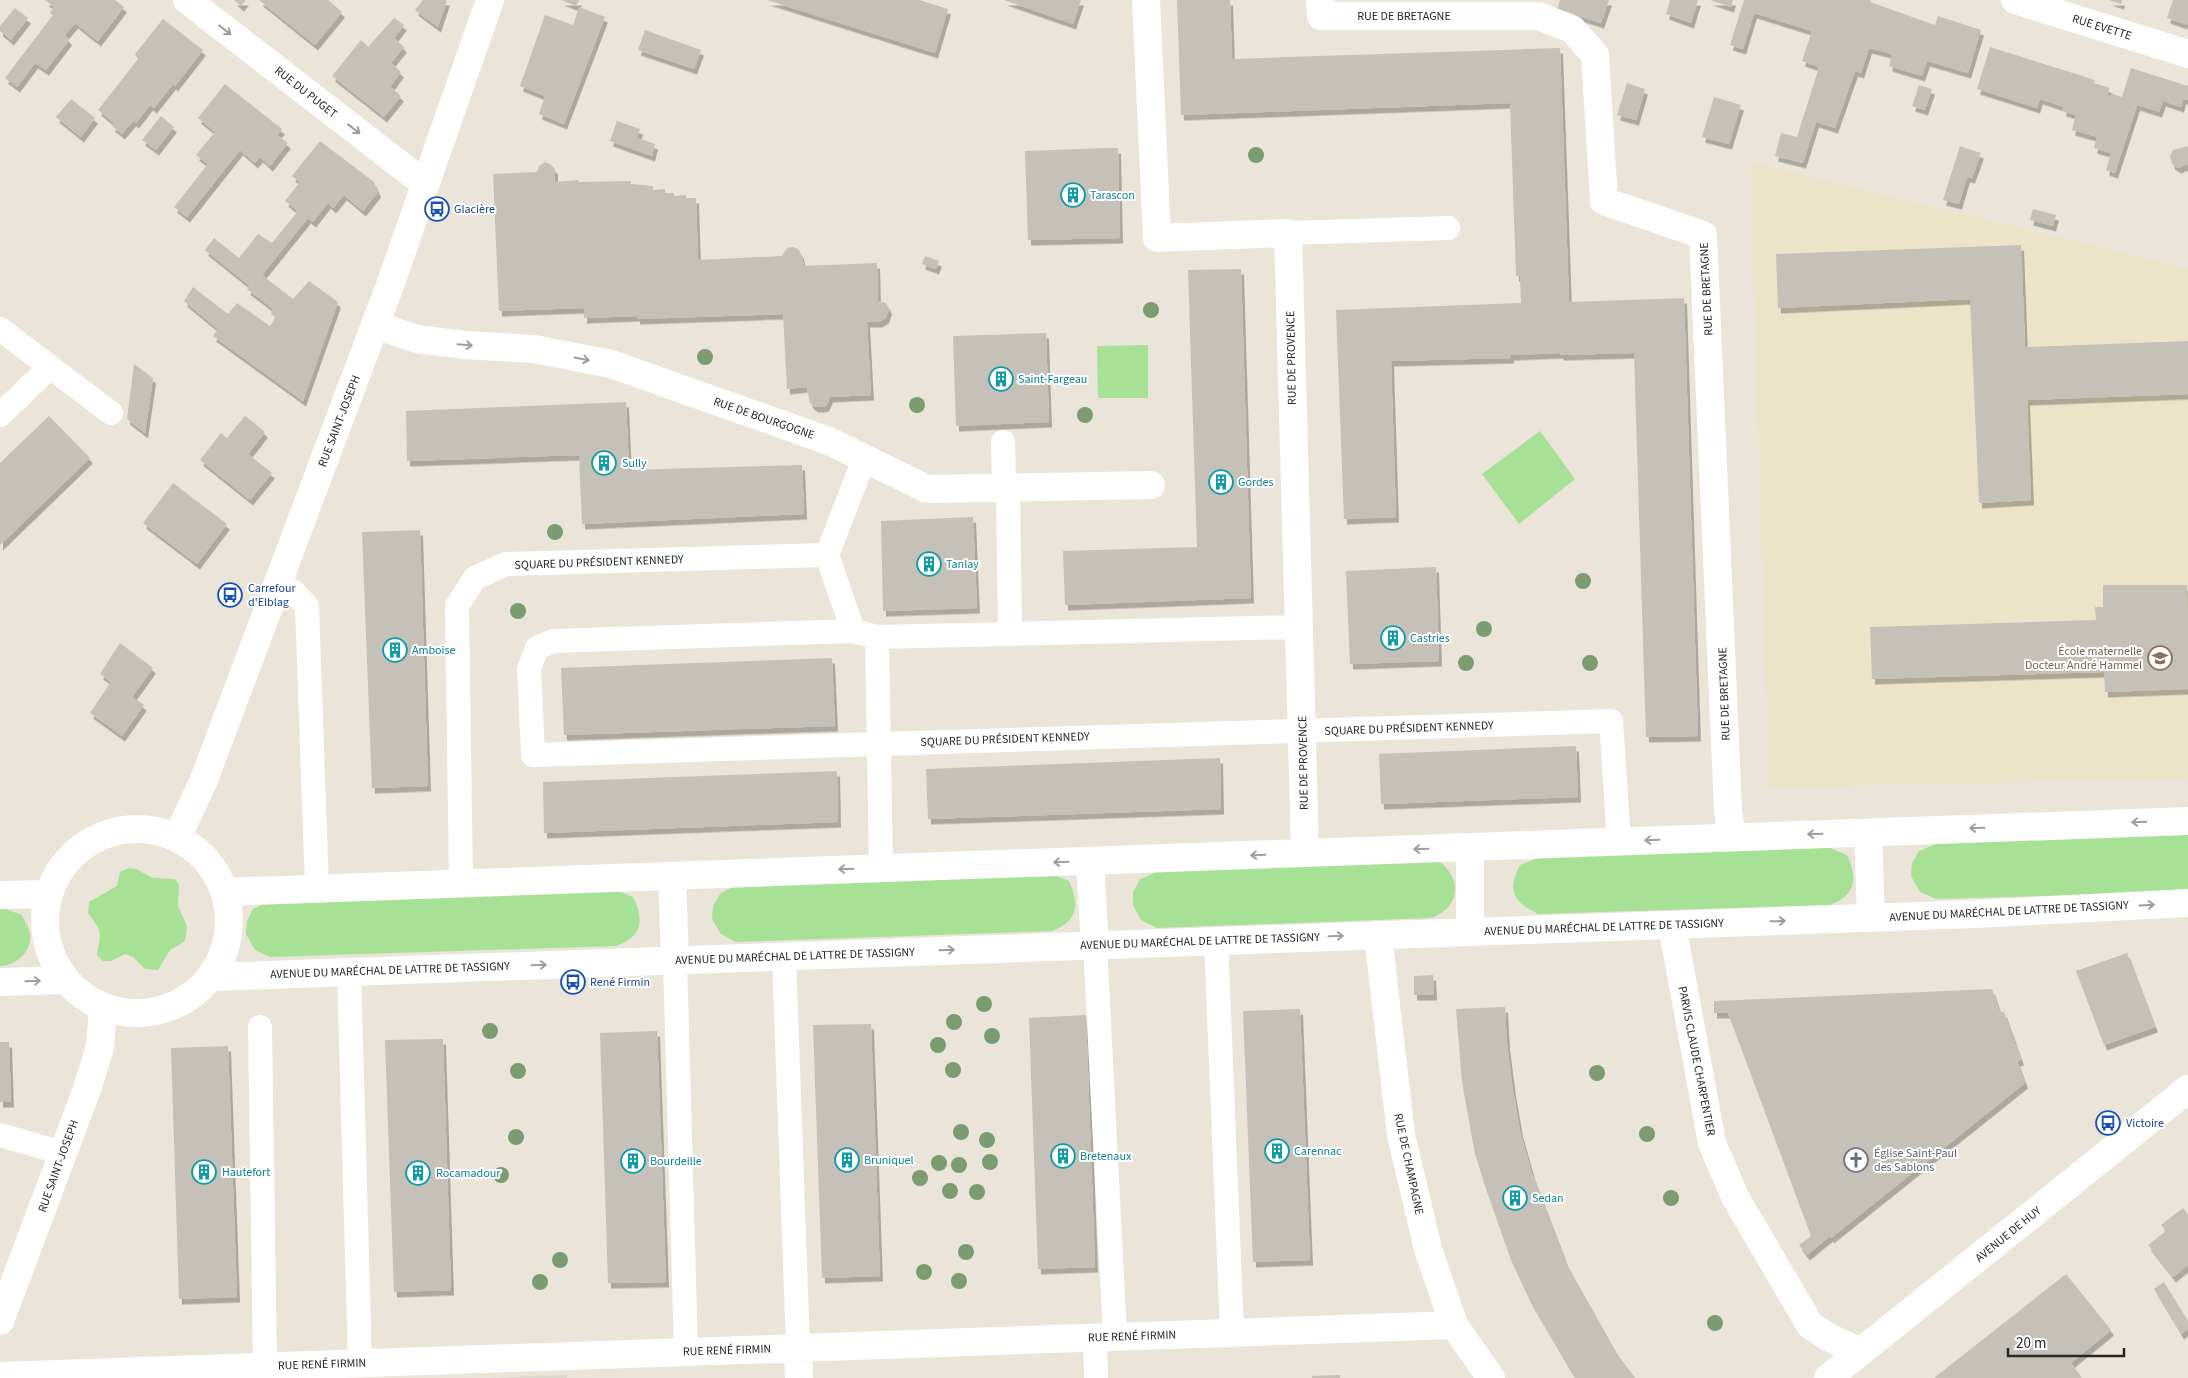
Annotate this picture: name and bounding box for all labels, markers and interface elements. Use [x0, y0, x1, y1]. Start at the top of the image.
street label: RUE DE BRETAGNE [1357, 8, 1451, 25]
street label: RUE EVETTE [2070, 10, 2134, 45]
one-way arrow [218, 24, 231, 35]
street label: RUE DU PUGET [271, 62, 341, 123]
one-way arrow [347, 124, 361, 134]
building icon: Tarascon [1060, 182, 1086, 208]
place label: Tarascon [1090, 187, 1135, 204]
bus stop icon: Glacière [424, 196, 450, 222]
place label: Glacière [454, 201, 495, 218]
street label: RUE DE BRETAGNE [1696, 242, 1717, 336]
street label: RUE DE PROVENCE [1282, 311, 1301, 405]
one-way arrow [457, 340, 473, 350]
one-way arrow [573, 354, 589, 364]
building icon: Saint-Fargeau [988, 366, 1014, 392]
place label: Saint-Fargeau [1018, 371, 1087, 388]
street label: RUE SAINT-JOSEPH [314, 373, 365, 470]
street label: RUE DE BOURGOGNE [711, 393, 817, 444]
building icon: Sully [591, 450, 617, 476]
place label: Sully [622, 455, 647, 472]
building icon: Gordes [1208, 469, 1234, 495]
place label: Gordes [1238, 474, 1274, 491]
street label: SQUARE DU PRÉSIDENT KENNEDY [514, 551, 684, 574]
building icon: Tanlay [916, 551, 942, 577]
place label: Tanlay [946, 556, 979, 573]
place label: Carrefour d'Elblag [248, 580, 296, 611]
bus stop icon: Carrefour d'Elblag [217, 582, 243, 608]
building icon: Castries [1380, 625, 1406, 651]
place label: Castries [1410, 630, 1450, 647]
building icon: Amboise [382, 637, 408, 663]
place label: Amboise [412, 642, 456, 659]
place label: École maternelle Docteur André Hammel [2025, 643, 2142, 674]
school or university icon: École maternelle Docteur André Hammel [2147, 645, 2173, 671]
street label: RUE DE BRETAGNE [1714, 647, 1735, 741]
street label: RUE DE PROVENCE [1294, 716, 1313, 810]
street label: SQUARE DU PRÉSIDENT KENNEDY [1324, 717, 1494, 740]
street label: SQUARE DU PRÉSIDENT KENNEDY [920, 728, 1090, 751]
one-way arrow [2132, 818, 2148, 827]
one-way arrow [1969, 824, 1985, 833]
one-way arrow [1807, 830, 1823, 839]
one-way arrow [1644, 836, 1660, 845]
one-way arrow [1413, 844, 1429, 853]
one-way arrow [1251, 850, 1267, 859]
one-way arrow [1053, 857, 1070, 867]
one-way arrow [838, 865, 854, 874]
street label: AVENUE DU MARÉCHAL DE LATTRE DE TASSIGNY [1889, 897, 2130, 926]
one-way arrow [2138, 901, 2154, 910]
street label: AVENUE DU MARÉCHAL DE LATTRE DE TASSIGNY [1484, 915, 1724, 940]
one-way arrow [1770, 916, 1786, 925]
street label: AVENUE DU MARÉCHAL DE LATTRE DE TASSIGNY [1080, 929, 1320, 954]
one-way arrow [1328, 932, 1344, 941]
street label: AVENUE DU MARÉCHAL DE LATTRE DE TASSIGNY [675, 944, 915, 969]
one-way arrow [938, 945, 954, 955]
street label: AVENUE DU MARÉCHAL DE LATTRE DE TASSIGNY [270, 958, 510, 983]
one-way arrow [531, 960, 547, 970]
bus stop icon: René Firmin [560, 969, 586, 995]
place label: René Firmin [590, 974, 650, 991]
one-way arrow [24, 976, 40, 986]
street label: PARVIS CLAUDE CHARPENTIER [1674, 985, 1719, 1138]
bus stop icon: Victoire [2095, 1110, 2121, 1136]
street label: RUE DE CHAMPAGNE [1389, 1112, 1428, 1216]
place label: Victoire [2126, 1115, 2164, 1132]
street label: RUE SAINT-JOSEPH [34, 1118, 83, 1215]
building icon: Carennac [1264, 1138, 1290, 1164]
building icon: Bretenaux [1050, 1143, 1076, 1169]
place label: Carennac [1294, 1143, 1342, 1160]
place label: Église Saint-Paul des Sablons [1874, 1145, 1957, 1176]
building icon: Bruniquel [834, 1147, 860, 1173]
church icon: Église Saint-Paul des Sablons [1843, 1147, 1869, 1173]
building icon: Bourdeille [620, 1148, 646, 1174]
place label: Bretenaux [1080, 1148, 1132, 1165]
place label: Bruniquel [864, 1152, 913, 1169]
place label: Bourdeille [650, 1153, 702, 1170]
building icon: Hautefort [191, 1159, 217, 1185]
building icon: Rocamadour [405, 1160, 431, 1186]
place label: Hautefort [222, 1164, 270, 1181]
place label: Rocamadour [436, 1165, 501, 1182]
building icon: Sedan [1502, 1185, 1528, 1211]
place label: Sedan [1532, 1190, 1564, 1207]
street label: AVENUE DE HUY [1972, 1202, 2045, 1266]
street label: RUE RENÉ FIRMIN [1087, 1326, 1177, 1347]
scale bar [2008, 1326, 2124, 1358]
text: 20 m [2016, 1333, 2046, 1354]
street label: RUE RENÉ FIRMIN [682, 1340, 772, 1361]
street label: RUE RENÉ FIRMIN [277, 1354, 367, 1375]

